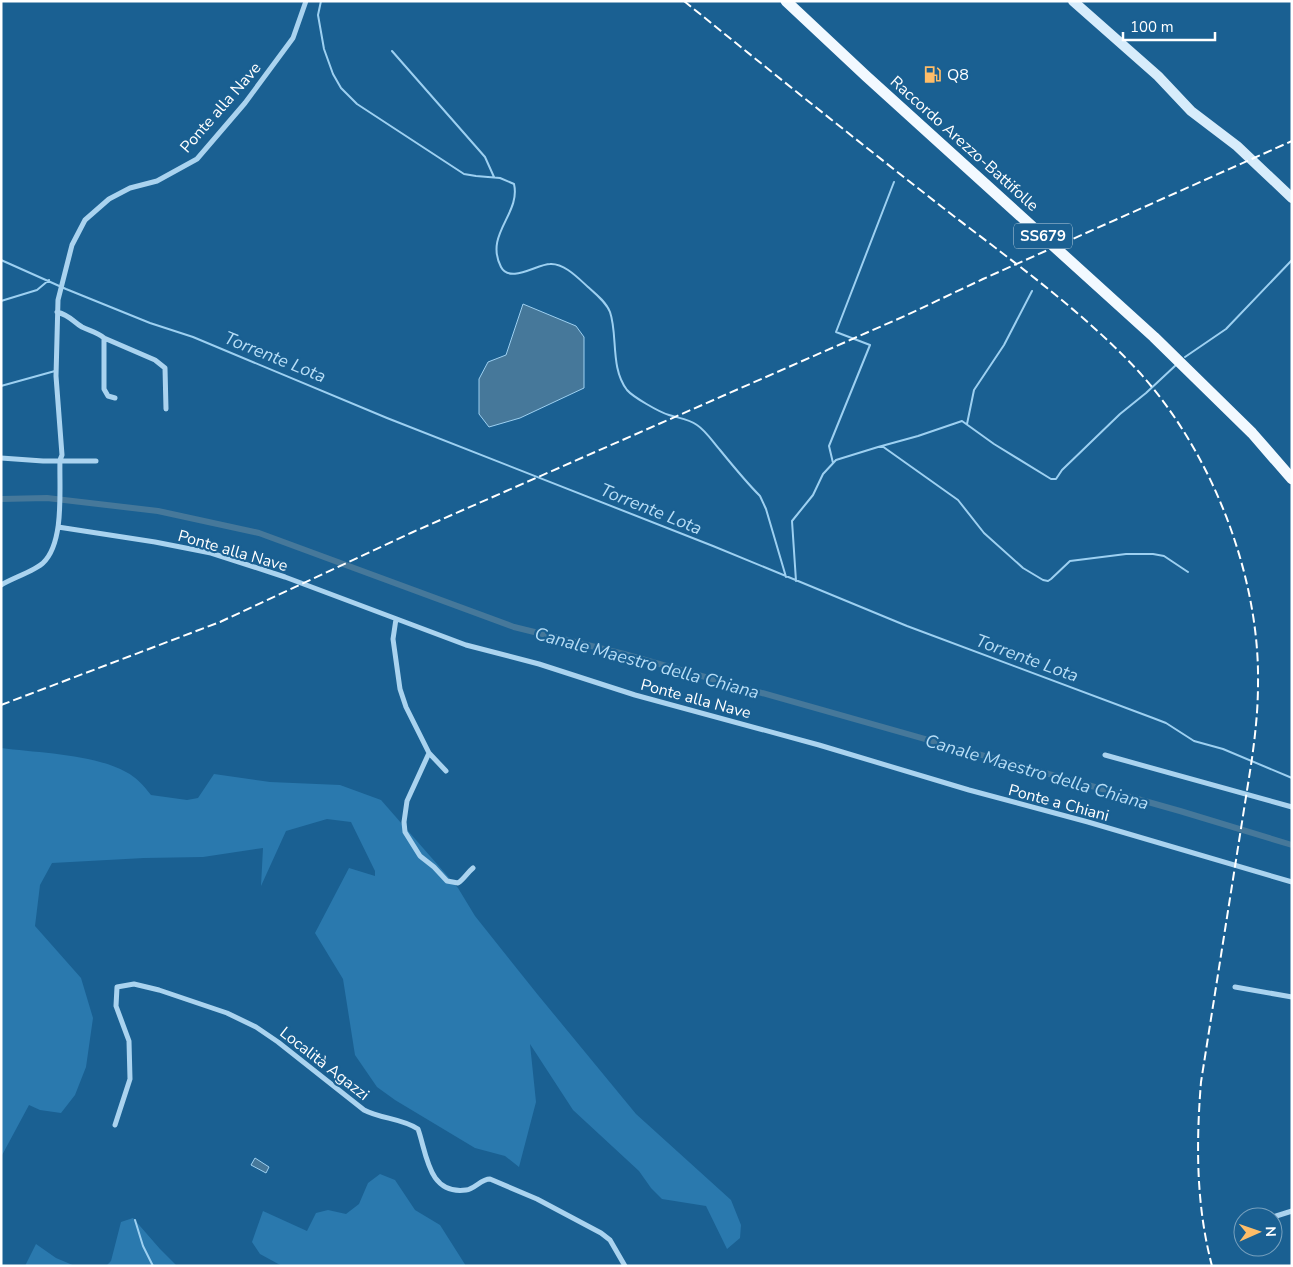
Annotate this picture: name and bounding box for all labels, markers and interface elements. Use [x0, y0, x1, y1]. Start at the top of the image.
scale bar [1123, 10, 1216, 42]
text: 100 m [1130, 17, 1174, 37]
street label: Ponte alla Nave [175, 58, 266, 158]
fuel station icon: Q8 [923, 64, 943, 84]
place label: Q8 [947, 64, 969, 86]
street label: Raccordo Arezzo-Battifolle [885, 71, 1043, 216]
road number: SS679 [1014, 224, 1072, 248]
water label: Torrente Lota [220, 326, 330, 388]
water label: Torrente Lota [596, 478, 706, 540]
street label: Ponte alla Nave [175, 525, 290, 577]
water label: Canale Maestro della Chiana [532, 621, 762, 705]
water label: Torrente Lota [972, 628, 1082, 688]
street label: Ponte alla Nave [638, 674, 753, 724]
water label: Canale Maestro della Chiana [922, 729, 1152, 815]
street label: Ponte a Chiani [1006, 779, 1111, 827]
street label: Località Agazzi [275, 1022, 374, 1106]
north arrow [1233, 1207, 1283, 1257]
text: N [1261, 1226, 1280, 1237]

